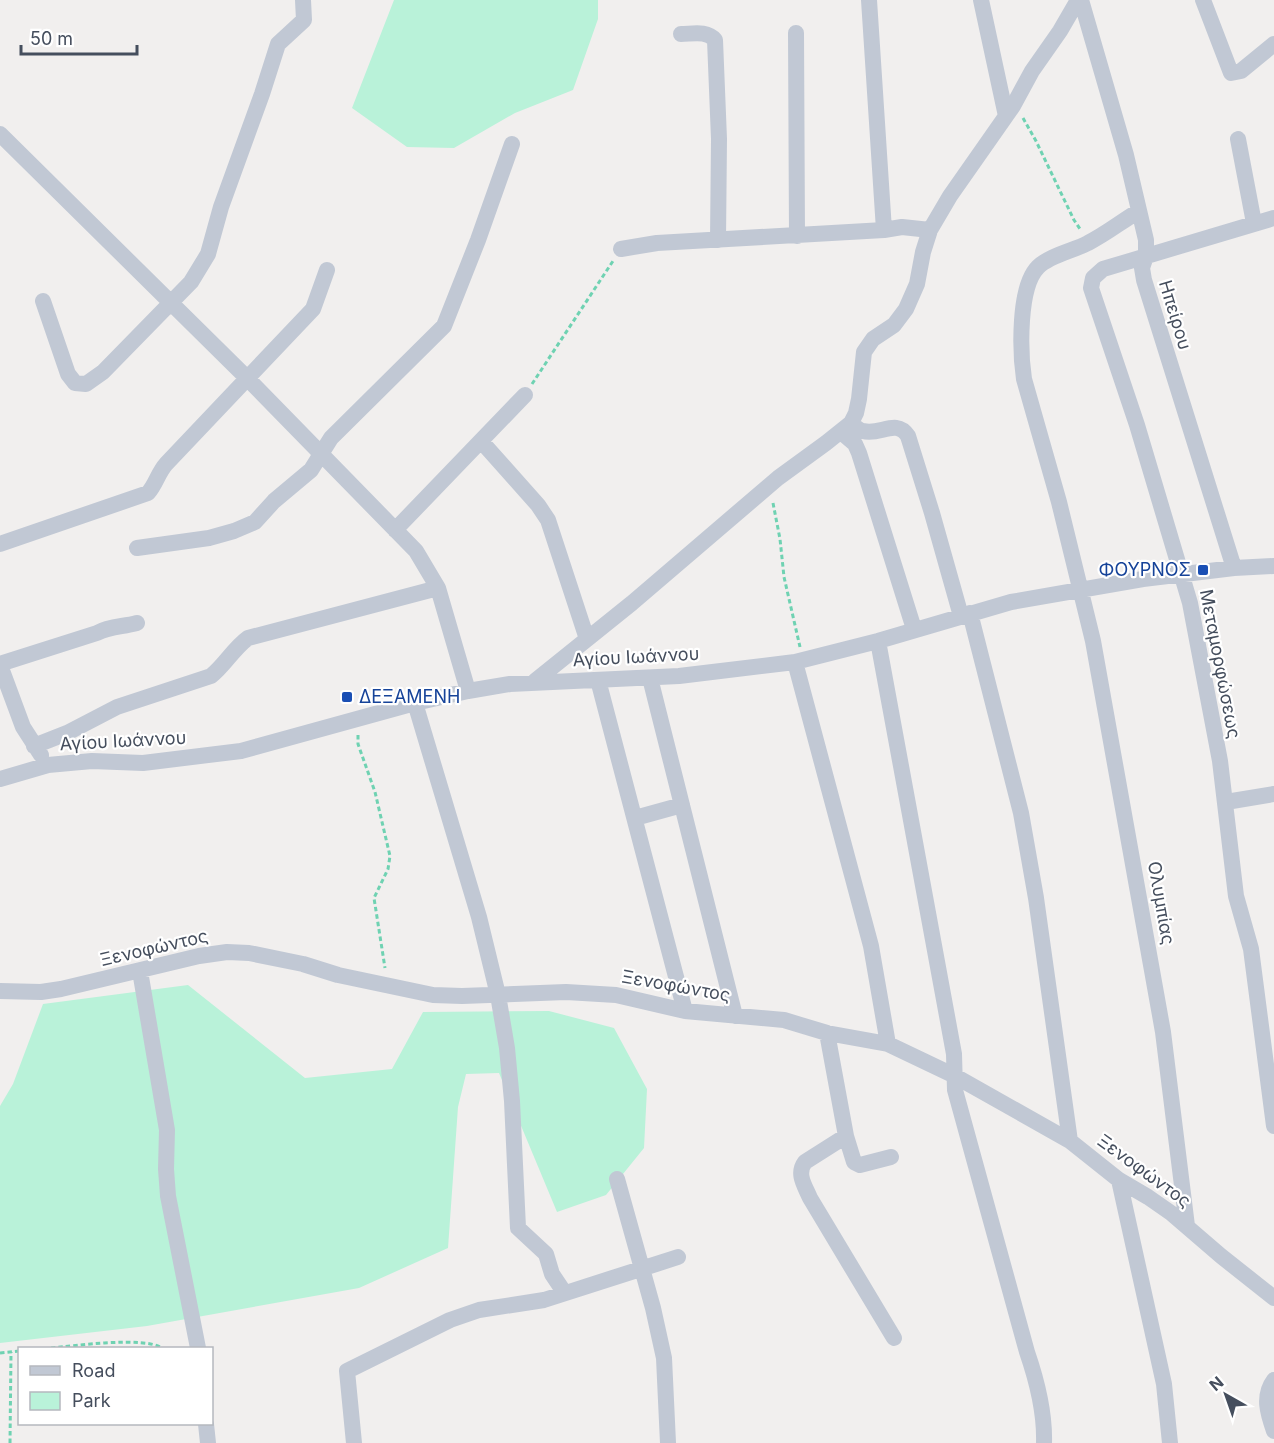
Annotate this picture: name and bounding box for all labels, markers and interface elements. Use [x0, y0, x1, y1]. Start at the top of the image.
scale bar [21, 18, 136, 56]
text: 50 m [30, 28, 73, 49]
street label: Ηπείρου [1155, 278, 1196, 352]
place label: ΦΟΥΡΝΟΣ [1099, 559, 1191, 580]
marker: ΦΟΥΡΝΟΣ [1196, 563, 1210, 577]
street label: Μεταμορφώσεως [1196, 588, 1245, 740]
street label: Αγίου Ιωάννου [572, 643, 700, 670]
place label: ΔΕΞΑΜΕΝΗ [359, 686, 460, 707]
marker: ΔΕΞΑΜΕΝΗ [340, 690, 354, 704]
street label: Αγίου Ιωάννου [59, 727, 187, 754]
street label: Ολυμπίας [1144, 859, 1179, 946]
street label: Ξενοφώντος [98, 925, 210, 970]
street label: Ξενοφώντος [620, 966, 732, 1005]
street label: Ξενοφώντος [1094, 1130, 1195, 1211]
legend [18, 1347, 213, 1425]
text: Road [72, 1360, 115, 1381]
north arrow [1196, 1365, 1256, 1425]
text: N [1205, 1372, 1227, 1395]
text: Park [72, 1390, 111, 1411]

